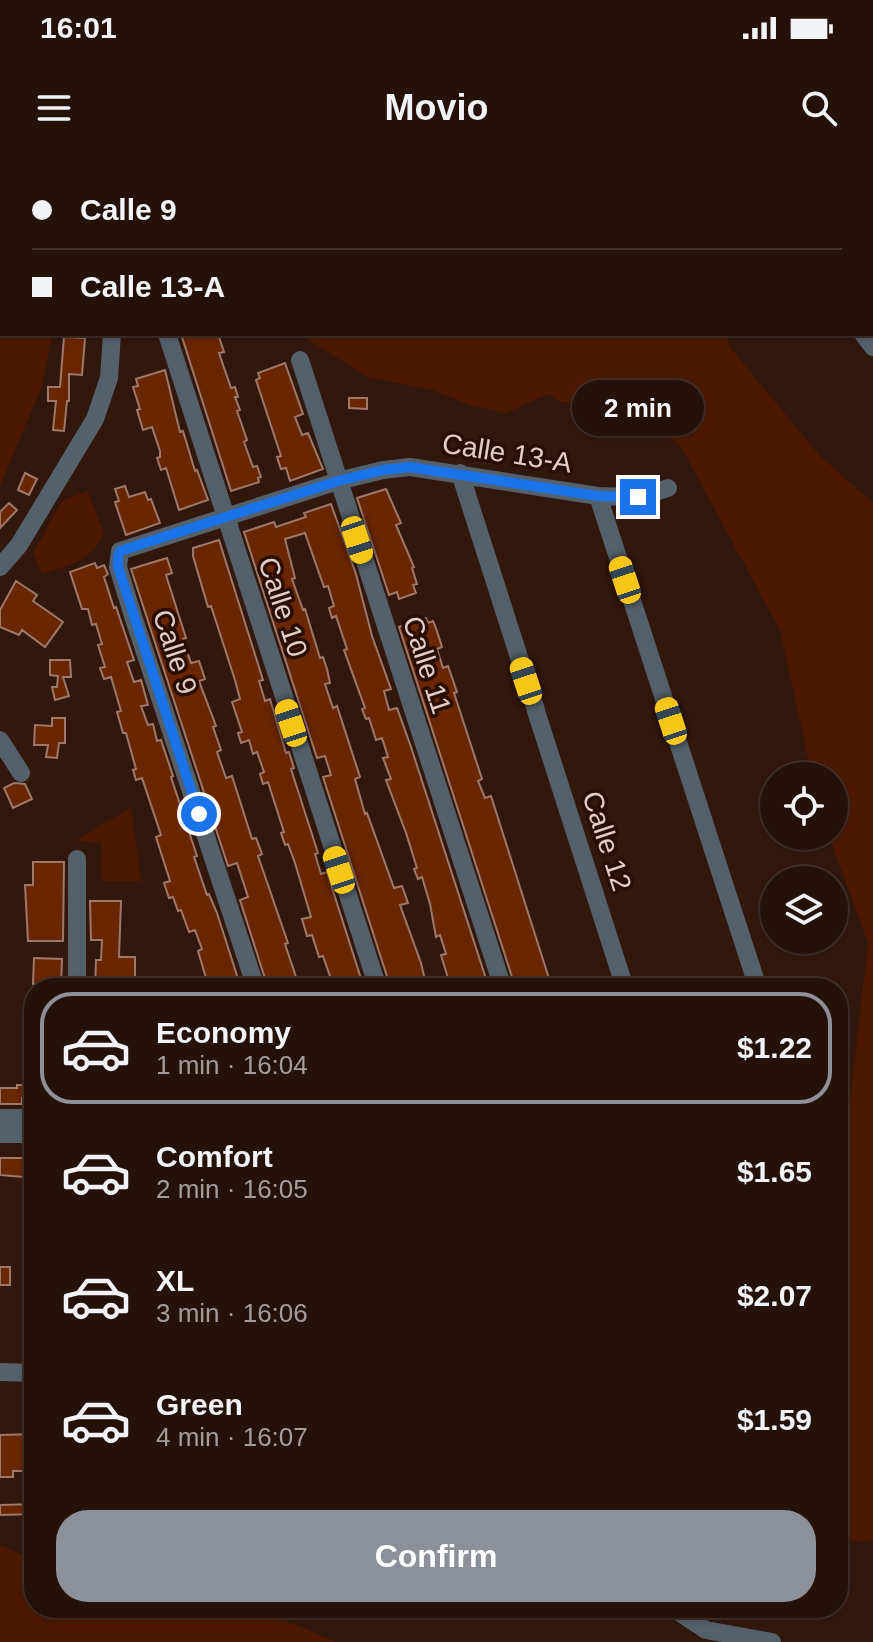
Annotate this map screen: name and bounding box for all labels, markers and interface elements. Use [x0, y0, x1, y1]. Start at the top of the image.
text: 16:01 [40, 11, 117, 44]
icon: menu [32, 86, 76, 130]
icon: search [797, 86, 841, 130]
text: Movio [385, 87, 489, 128]
text: Calle 9 [80, 193, 177, 226]
text: Calle 13-A [80, 270, 225, 303]
callout: 2 min [572, 381, 704, 437]
text: 2 min [604, 393, 672, 423]
street label: Calle 13-A [440, 427, 574, 479]
route end [620, 479, 656, 515]
car [338, 513, 376, 567]
street label: Calle 10 [252, 553, 314, 661]
car [606, 553, 644, 607]
street label: Calle 9 [147, 606, 203, 698]
street label: Calle 11 [397, 612, 457, 718]
car [507, 654, 545, 708]
car [652, 694, 690, 748]
car [272, 696, 310, 750]
map controls [760, 762, 848, 954]
button: locate [760, 762, 848, 850]
street label: Calle 12 [576, 787, 638, 895]
route start [181, 796, 217, 832]
car [320, 843, 358, 897]
button: layers [760, 866, 848, 954]
icon: car [60, 1012, 132, 1084]
text: Economy [156, 1016, 291, 1049]
text: $1.22 [737, 1031, 812, 1064]
text: 1 min · 16:04 [156, 1050, 308, 1080]
icon: car [60, 1136, 132, 1208]
text: Comfort [156, 1140, 273, 1173]
text: $1.65 [737, 1155, 812, 1188]
text: 2 min · 16:05 [156, 1174, 308, 1204]
icon: car [60, 1260, 132, 1332]
text: XL [156, 1264, 194, 1297]
text: $2.07 [737, 1279, 812, 1312]
text: 3 min · 16:06 [156, 1298, 308, 1328]
icon: car [60, 1384, 132, 1456]
text: Green [156, 1388, 243, 1421]
text: $1.59 [737, 1403, 812, 1436]
text: 4 min · 16:07 [156, 1422, 308, 1452]
button: Confirm [56, 1510, 816, 1602]

